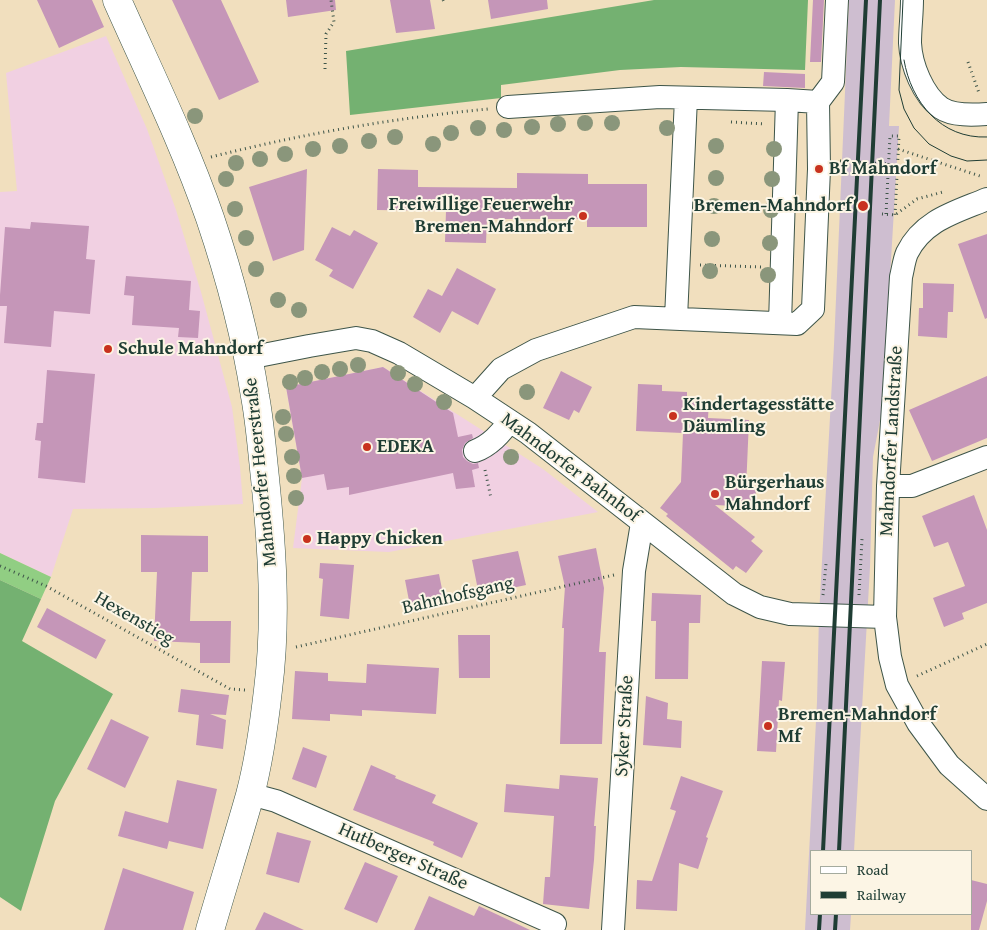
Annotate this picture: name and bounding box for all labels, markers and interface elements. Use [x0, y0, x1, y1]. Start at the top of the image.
place label: Bf Mahndorf [829, 158, 936, 180]
marker: Bf Mahndorf [813, 163, 825, 175]
place label: Freiwillige Feuerwehr Bremen-Mahndorf [389, 194, 573, 238]
place label: Bremen-Mahndorf [694, 195, 852, 217]
marker: Bremen-Mahndorf [856, 199, 870, 213]
marker: Freiwillige Feuerwehr Bremen-Mahndorf [577, 210, 589, 222]
place label: Schule Mahndorf [118, 338, 263, 360]
marker: Schule Mahndorf [102, 343, 114, 355]
street label: Mahndorfer Landstraße [876, 345, 908, 537]
street label: Mahndorfer Heerstraße [240, 376, 282, 568]
place label: Kindertagesstätte Däumling [683, 394, 834, 438]
street label: Mahndorfer Bahnhof [496, 408, 644, 528]
marker: Kindertagesstätte Däumling [667, 410, 679, 422]
place label: EDEKA [377, 436, 434, 458]
marker: EDEKA [361, 441, 373, 453]
place label: Bürgerhaus Mahndorf [725, 472, 824, 516]
marker: Bürgerhaus Mahndorf [709, 488, 721, 500]
place label: Happy Chicken [317, 528, 443, 550]
marker: Happy Chicken [301, 533, 313, 545]
street label: Bahnhofsgang [400, 572, 516, 620]
street label: Hexenstieg [90, 587, 178, 651]
street label: Syker Straße [611, 675, 639, 777]
place label: Bremen-Mahndorf Mf [778, 704, 936, 748]
marker: Bremen-Mahndorf Mf [762, 720, 774, 732]
street label: Hutberger Straße [335, 818, 471, 896]
legend [810, 850, 972, 915]
text: Road [857, 859, 888, 880]
text: Railway [857, 884, 906, 905]

